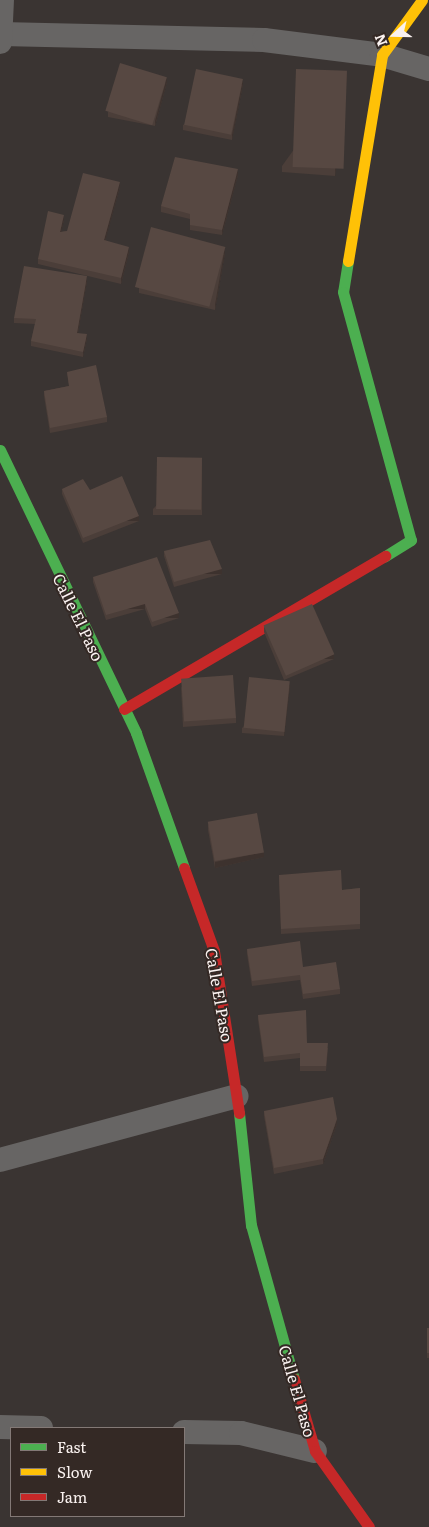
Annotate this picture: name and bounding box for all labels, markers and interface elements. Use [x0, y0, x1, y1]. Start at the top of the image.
north arrow [369, 10, 419, 60]
text: N [369, 31, 391, 49]
street label: Calle El Paso [50, 570, 108, 664]
street label: Calle El Paso [202, 947, 238, 1043]
street label: Calle El Paso [276, 1343, 320, 1439]
legend [10, 1427, 185, 1517]
text: Fast [57, 1435, 86, 1458]
text: Slow [57, 1460, 92, 1483]
text: Jam [57, 1485, 87, 1508]

